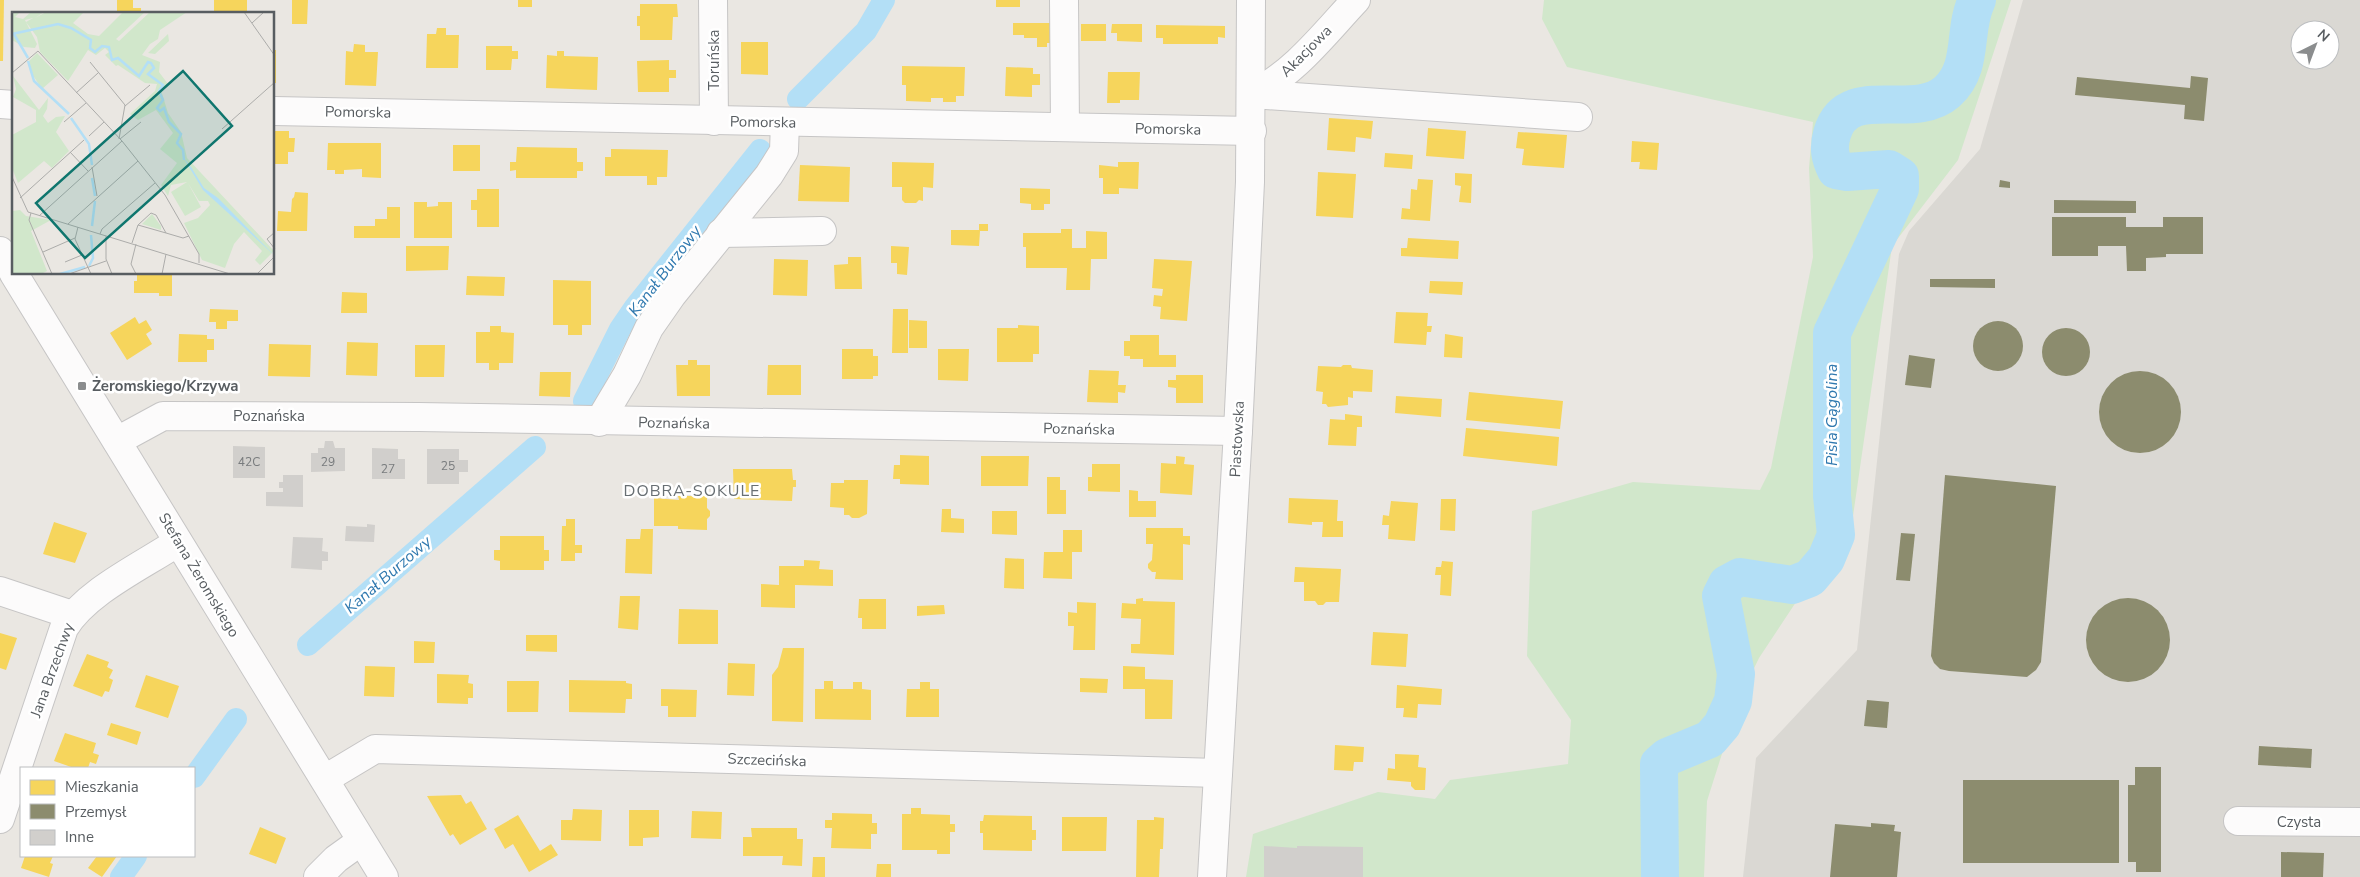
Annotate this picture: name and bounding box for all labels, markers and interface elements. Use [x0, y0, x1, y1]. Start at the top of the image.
inset map [12, 12, 275, 275]
north arrow [2290, 20, 2340, 70]
street label: Akacjowa [1276, 21, 1336, 81]
text: N [2313, 25, 2334, 46]
street label: Toruńska [704, 29, 724, 91]
street label: Pomorska [325, 101, 391, 123]
street label: Pomorska [730, 111, 796, 133]
street label: Pomorska [1135, 118, 1201, 140]
water label: Kanał Burzowy [624, 220, 707, 321]
water label: Pisia Gągolina [1821, 364, 1843, 466]
place label: Żeromskiego/Krzywa [92, 376, 239, 396]
marker: Żeromskiego/Krzywa [76, 380, 88, 392]
street label: Piastowska [1225, 400, 1249, 478]
street label: Poznańska [233, 406, 305, 426]
street label: Poznańska [638, 412, 710, 434]
street label: Poznańska [1043, 418, 1115, 440]
house number: 42C [238, 454, 260, 470]
house number: 29 [321, 454, 335, 470]
house number: 25 [441, 458, 455, 474]
house number: 27 [381, 461, 395, 477]
district label: DOBRA-SOKULE [624, 480, 760, 502]
street label: Stefana Żeromskiego [154, 509, 244, 641]
water label: Kanał Burzowy [340, 531, 437, 619]
street label: Jana Brzechwy [25, 620, 79, 721]
street label: Szczecińska [727, 749, 807, 771]
legend [20, 767, 195, 857]
text: Mieszkania [65, 777, 139, 797]
text: Przemysł [65, 802, 127, 822]
street label: Czysta [2277, 812, 2321, 832]
text: Inne [65, 827, 94, 847]

